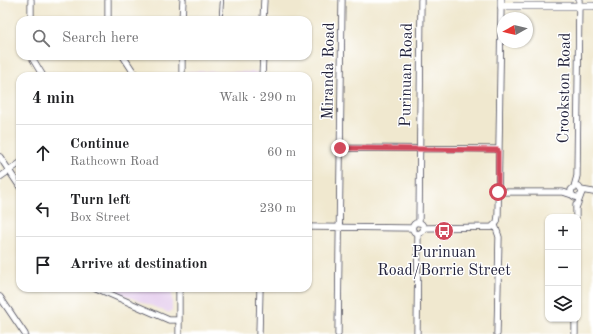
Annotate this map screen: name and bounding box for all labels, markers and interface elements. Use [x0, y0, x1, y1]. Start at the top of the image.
north arrow [497, 12, 533, 48]
search box [16, 16, 312, 60]
street label: Miranda Road [320, 22, 338, 120]
street label: Purinuan Road [398, 23, 416, 127]
icon: search [30, 27, 52, 49]
text: Search here [62, 31, 139, 46]
street label: Crookston Road [556, 33, 574, 143]
text: 4 min [32, 90, 75, 107]
text: Walk · 290 m [219, 91, 296, 104]
text: Continue [70, 137, 129, 152]
route end [331, 139, 349, 157]
icon: ahead [32, 142, 54, 164]
text: 60 m [267, 146, 296, 159]
text: Rathcown Road [70, 155, 159, 168]
route start [489, 183, 507, 201]
text: Turn left [70, 193, 130, 208]
icon: left [32, 198, 54, 220]
text: 230 m [259, 202, 296, 215]
text: Box Street [70, 211, 130, 224]
map controls [545, 214, 581, 322]
button: + [545, 214, 581, 250]
bus stop icon: Purinuan Road/Borrie Street [433, 220, 455, 242]
place label: Purinuan Road/Borrie Street [377, 245, 511, 279]
button: − [545, 250, 581, 286]
icon: arrive [32, 254, 54, 276]
text: Arrive at destination [70, 257, 208, 272]
button: layers [545, 286, 581, 322]

